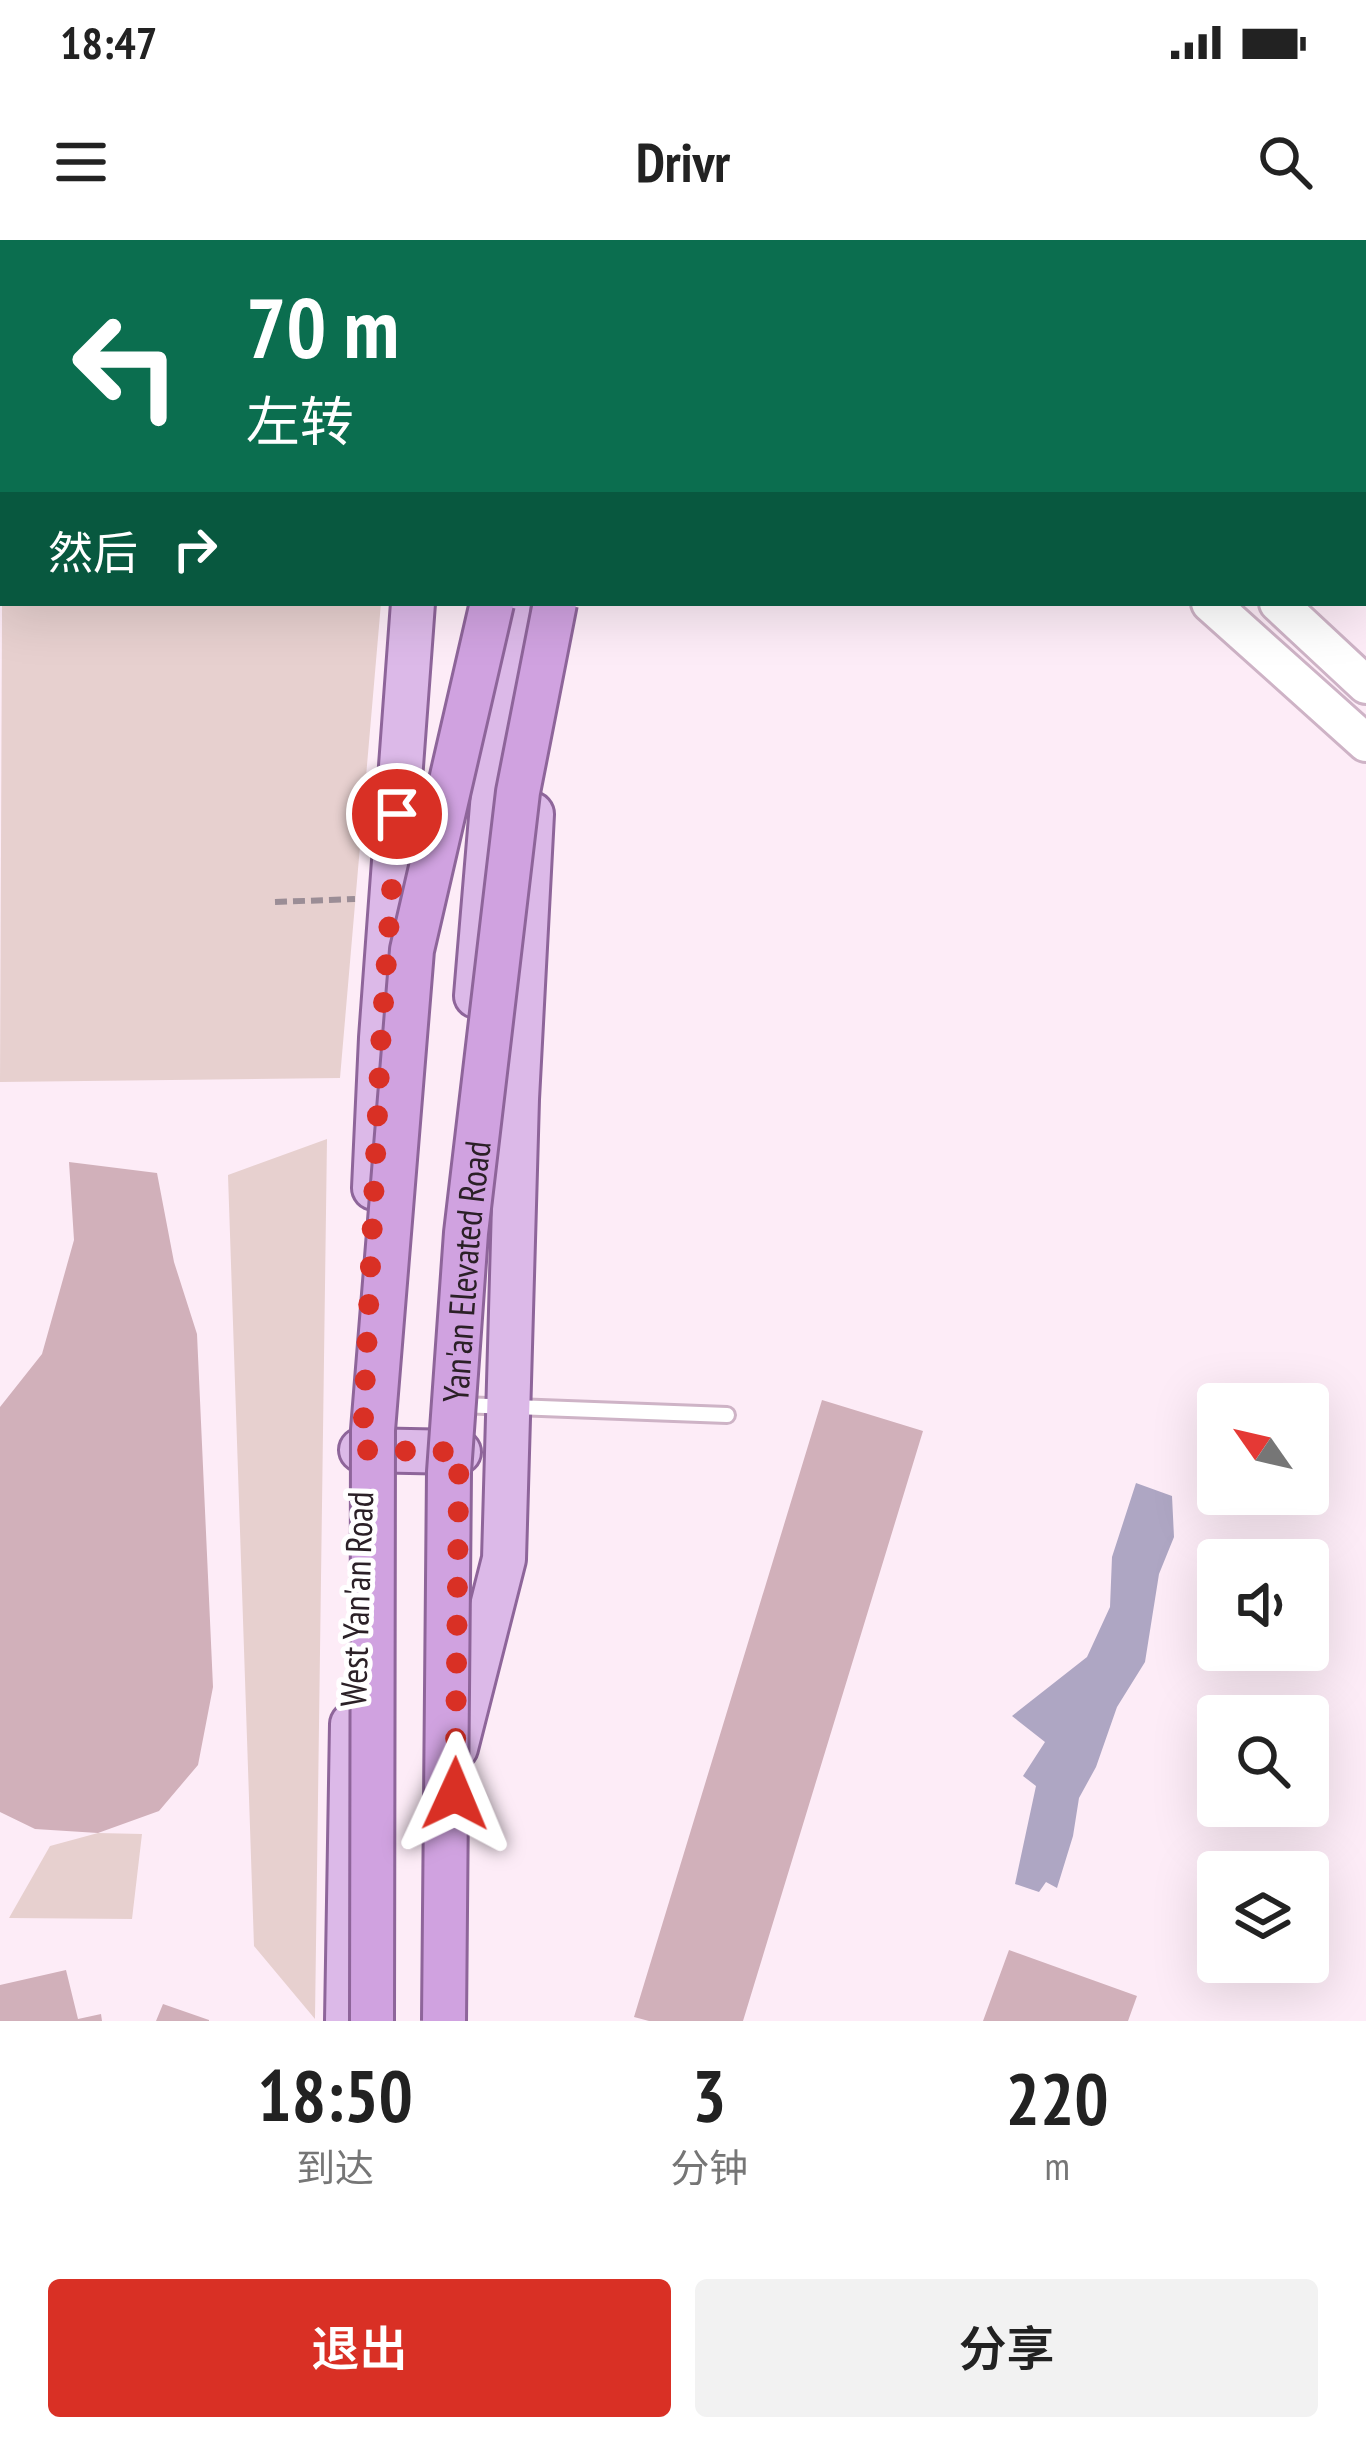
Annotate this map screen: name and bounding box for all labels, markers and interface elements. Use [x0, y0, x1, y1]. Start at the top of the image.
text: 18:47 [60, 13, 157, 71]
text: Drivr [636, 127, 730, 197]
icon: menu [48, 129, 114, 195]
icon: search [1252, 129, 1318, 195]
text: 70 m [246, 272, 399, 381]
icon: left [48, 288, 204, 444]
text: 左转 [246, 386, 354, 456]
icon: right [162, 516, 228, 582]
text: 然后 [48, 523, 138, 581]
pin [346, 763, 448, 865]
icon: arrive [364, 781, 430, 847]
street label: Yan'an Elevated Road [430, 1138, 500, 1404]
north arrow [1197, 1383, 1329, 1515]
map controls [1197, 1383, 1329, 1983]
street label: West Yan'an Road [329, 1491, 383, 1707]
button: sound [1197, 1539, 1329, 1671]
button: search [1197, 1695, 1329, 1827]
position arrow [392, 1731, 518, 1857]
button: layers [1197, 1851, 1329, 1983]
text: 18:50 [257, 2048, 413, 2141]
text: 3 [692, 2048, 726, 2141]
text: 220 [1005, 2051, 1109, 2144]
text: m [1044, 2140, 1070, 2191]
text: 到达 [296, 2142, 374, 2193]
text: 分钟 [670, 2142, 748, 2193]
button: 退出 [48, 2279, 671, 2417]
button: 分享 [695, 2279, 1318, 2417]

